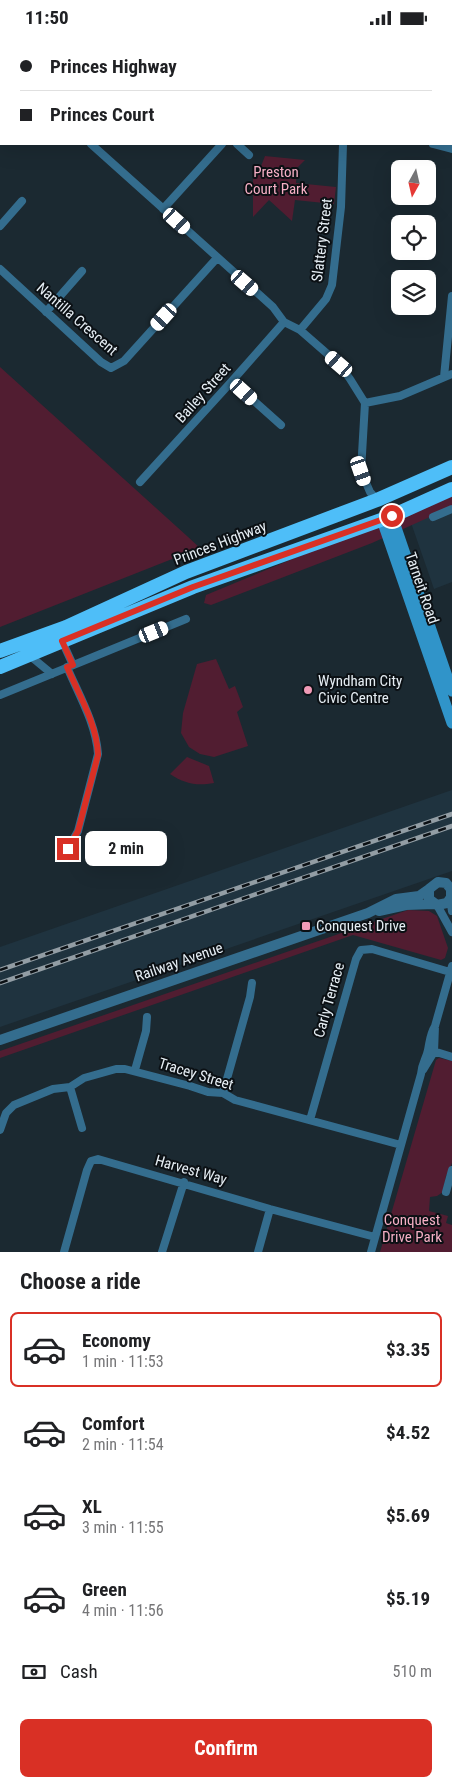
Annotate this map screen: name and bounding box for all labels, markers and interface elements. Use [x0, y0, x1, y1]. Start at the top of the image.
text: 11:50 [25, 6, 69, 29]
text: Princes Highway [50, 55, 177, 78]
text: Princes Court [50, 103, 154, 126]
north arrow [391, 160, 436, 205]
map controls [391, 160, 436, 315]
park label: Preston Court Park [245, 163, 308, 198]
street label: Slattery Street [308, 197, 336, 283]
car [160, 205, 193, 237]
button: locate [391, 215, 436, 260]
car [228, 267, 261, 299]
button: layers [391, 270, 436, 315]
street label: Nantilla Crescent [33, 279, 121, 359]
car [148, 301, 179, 333]
car [322, 348, 355, 380]
street label: Bailey Street [172, 359, 234, 427]
car [227, 376, 260, 408]
car [349, 454, 372, 488]
route start [381, 505, 403, 527]
street label: Princes Highway [171, 517, 269, 569]
street label: Tarneit Road [401, 550, 443, 626]
car [137, 619, 170, 645]
place label: Wyndham City Civic Centre [318, 672, 402, 707]
marker: Wyndham City Civic Centre [302, 684, 314, 696]
callout: 2 min [86, 831, 168, 867]
route end [57, 838, 79, 860]
text: 2 min [108, 839, 144, 858]
place label: Conquest Drive [316, 917, 406, 935]
marker: Conquest Drive [300, 920, 312, 932]
street label: Railway Avenue [133, 939, 225, 985]
street label: Carly Terrace [310, 960, 348, 1040]
street label: Tracey Street [156, 1054, 236, 1094]
street label: Harvest Way [153, 1151, 229, 1189]
park label: Conquest Drive Park [382, 1211, 442, 1246]
text: Choose a ride [20, 1269, 141, 1294]
icon: car [22, 1327, 67, 1372]
text: Economy [82, 1329, 151, 1352]
text: $3.35 [386, 1338, 430, 1361]
text: 1 min · 11:53 [82, 1352, 164, 1371]
icon: car [22, 1410, 67, 1455]
text: Comfort [82, 1412, 145, 1435]
text: $4.52 [386, 1421, 430, 1444]
text: 2 min · 11:54 [82, 1435, 164, 1454]
icon: car [22, 1493, 67, 1538]
text: XL [82, 1495, 102, 1518]
text: $5.69 [386, 1504, 430, 1527]
text: 3 min · 11:55 [82, 1518, 164, 1537]
icon: car [22, 1576, 67, 1621]
text: Green [82, 1578, 127, 1601]
text: $5.19 [386, 1587, 430, 1610]
text: 4 min · 11:56 [82, 1601, 164, 1620]
icon: cash [20, 1658, 48, 1686]
text: Cash [60, 1660, 98, 1683]
text: 510 m [393, 1662, 432, 1681]
button: Confirm [20, 1719, 432, 1777]

